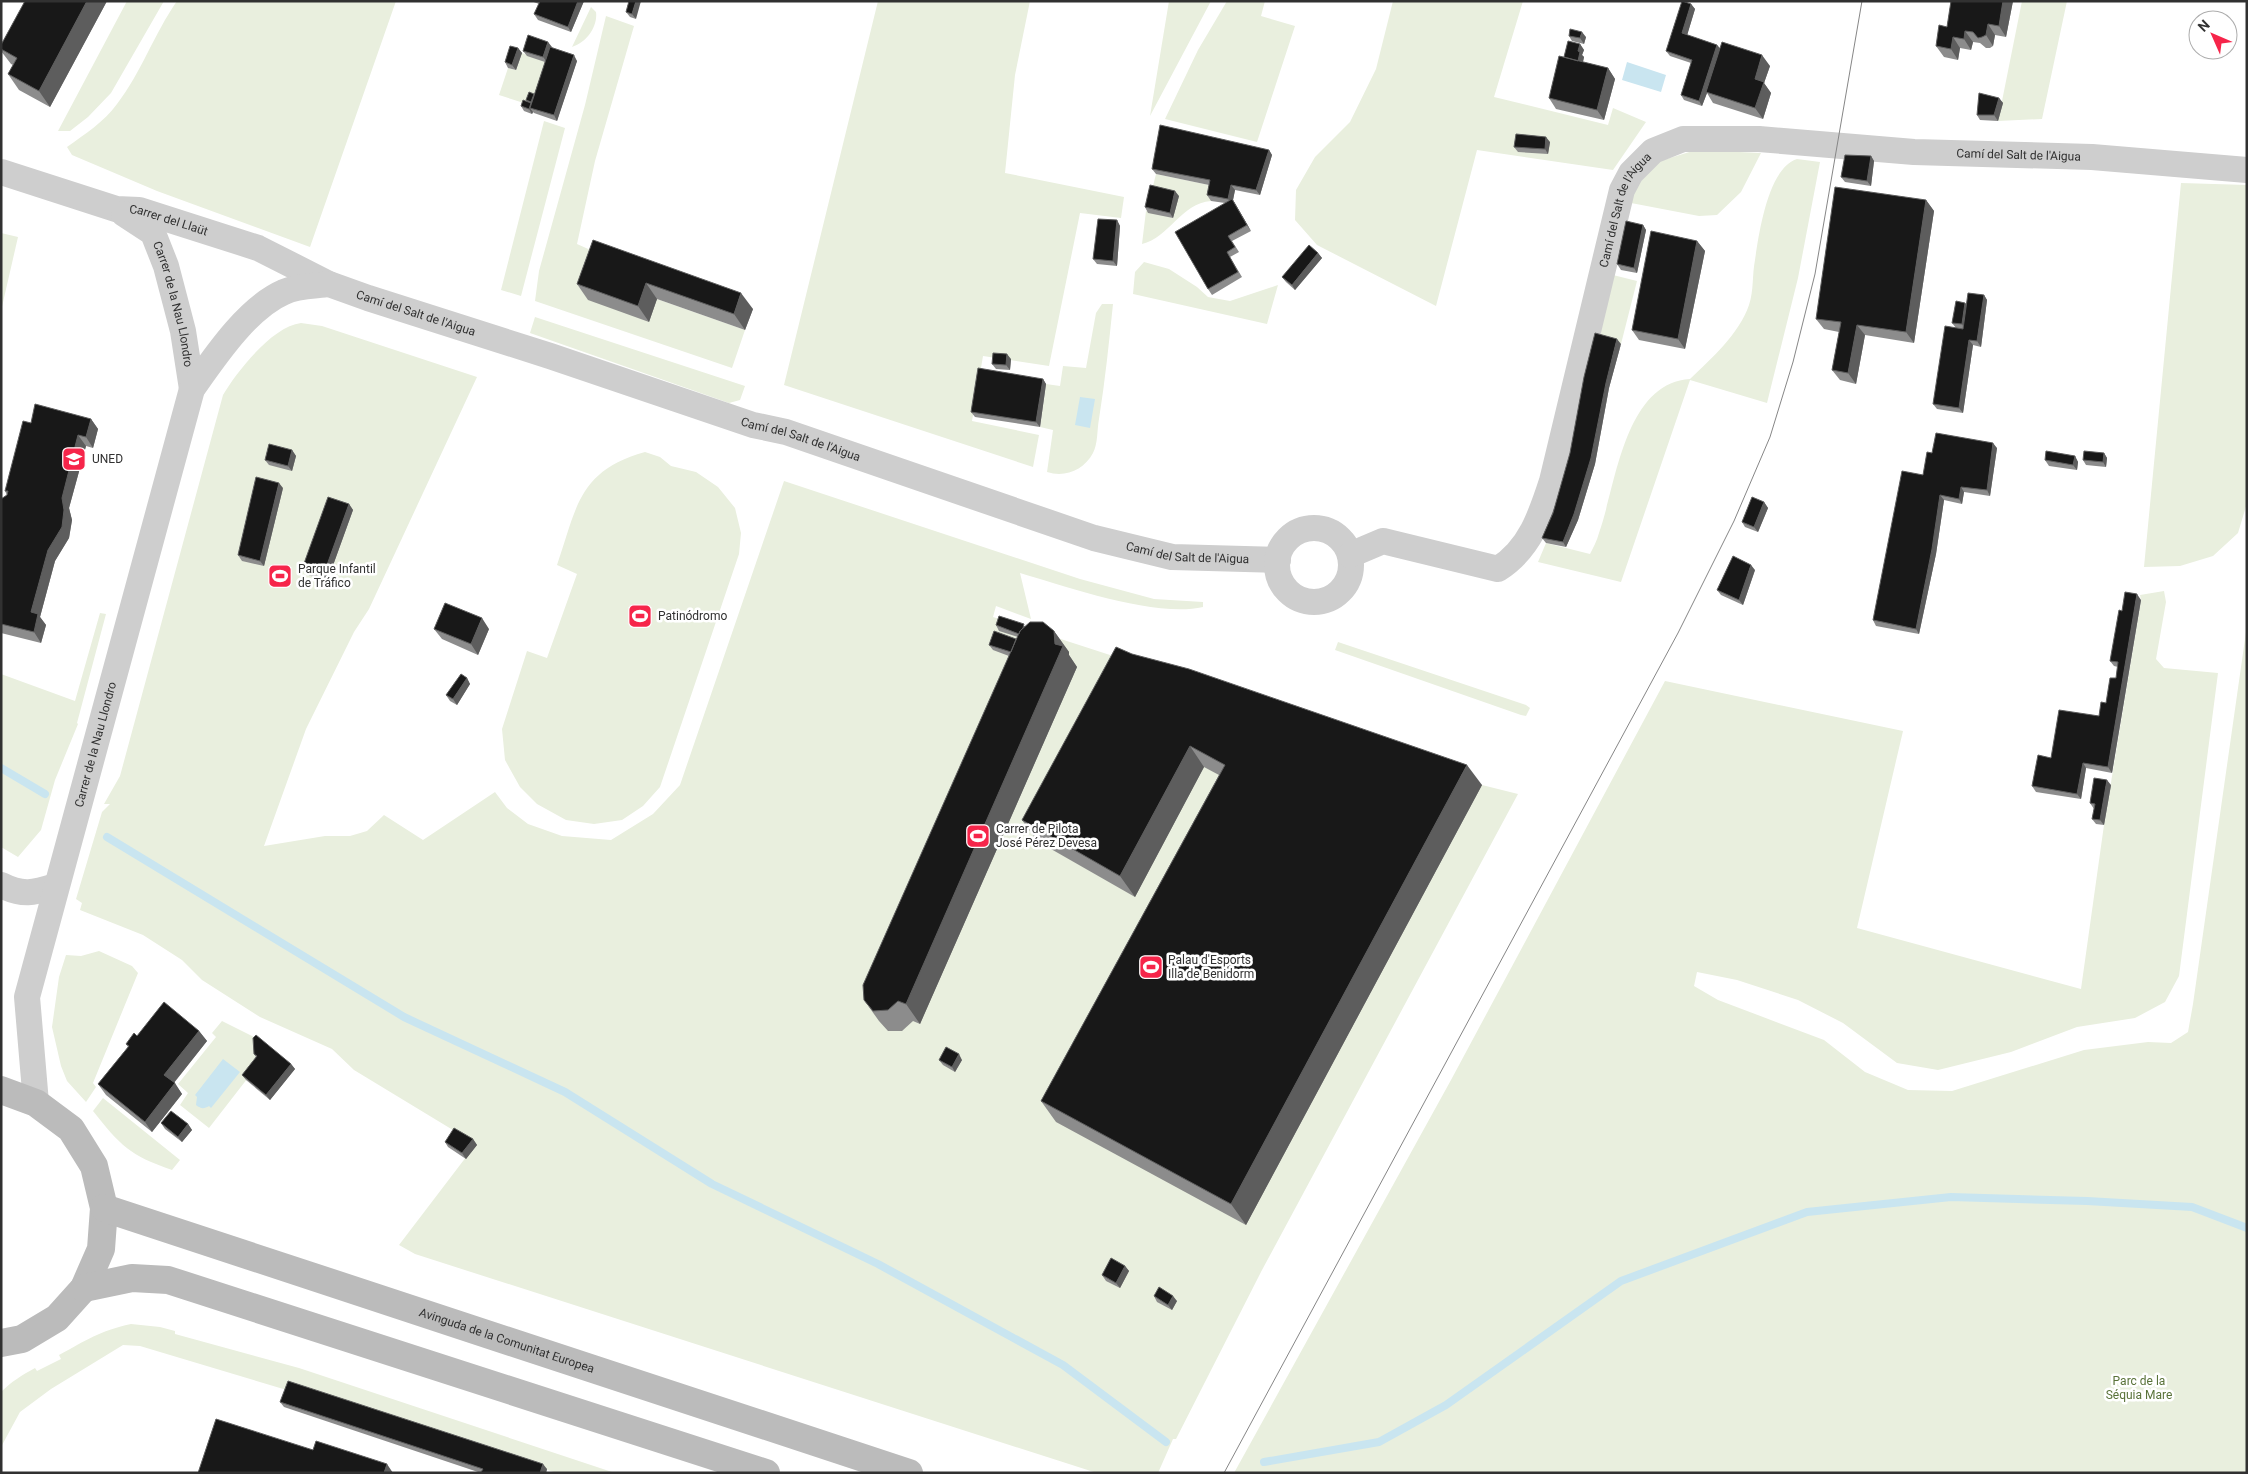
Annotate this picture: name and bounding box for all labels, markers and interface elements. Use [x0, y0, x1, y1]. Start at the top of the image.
north arrow [2188, 10, 2238, 60]
text: N [2195, 17, 2213, 35]
street label: Camí del Salt de l'Aigua [1956, 146, 2081, 164]
street label: Camí del Salt de l'Aigua [1597, 150, 1654, 269]
street label: Carrer del Llaüt [129, 203, 210, 239]
street label: Carrer de la Nau Llondro [150, 239, 196, 368]
street label: Camí del Salt de l'Aigua [354, 287, 477, 339]
street label: Camí del Salt de l'Aigua [739, 414, 862, 464]
school or university icon: UNED [61, 446, 87, 472]
place label: UNED [92, 452, 123, 466]
street label: Camí del Salt de l'Aigua [1124, 539, 1249, 566]
place label: Parque Infantil de Tráfico [298, 562, 376, 590]
sports icon: Parque Infantil de Tráfico [267, 563, 293, 589]
sports icon: Patinódromo [627, 603, 653, 629]
place label: Patinódromo [658, 609, 727, 623]
street label: Carrer de la Nau Llondro [72, 680, 119, 809]
place label: Carrer de Pilota José Pérez Devesa [996, 822, 1097, 850]
sports icon: Carrer de Pilota José Pérez Devesa [965, 823, 991, 849]
place label: Palau d'Esports Illa de Benidorm [1168, 953, 1254, 981]
sports icon: Palau d'Esports Illa de Benidorm [1138, 954, 1164, 980]
street label: Avinguda de la Comunitat Europea [417, 1305, 596, 1376]
park label: Parc de la Séquia Mare [2106, 1374, 2172, 1402]

